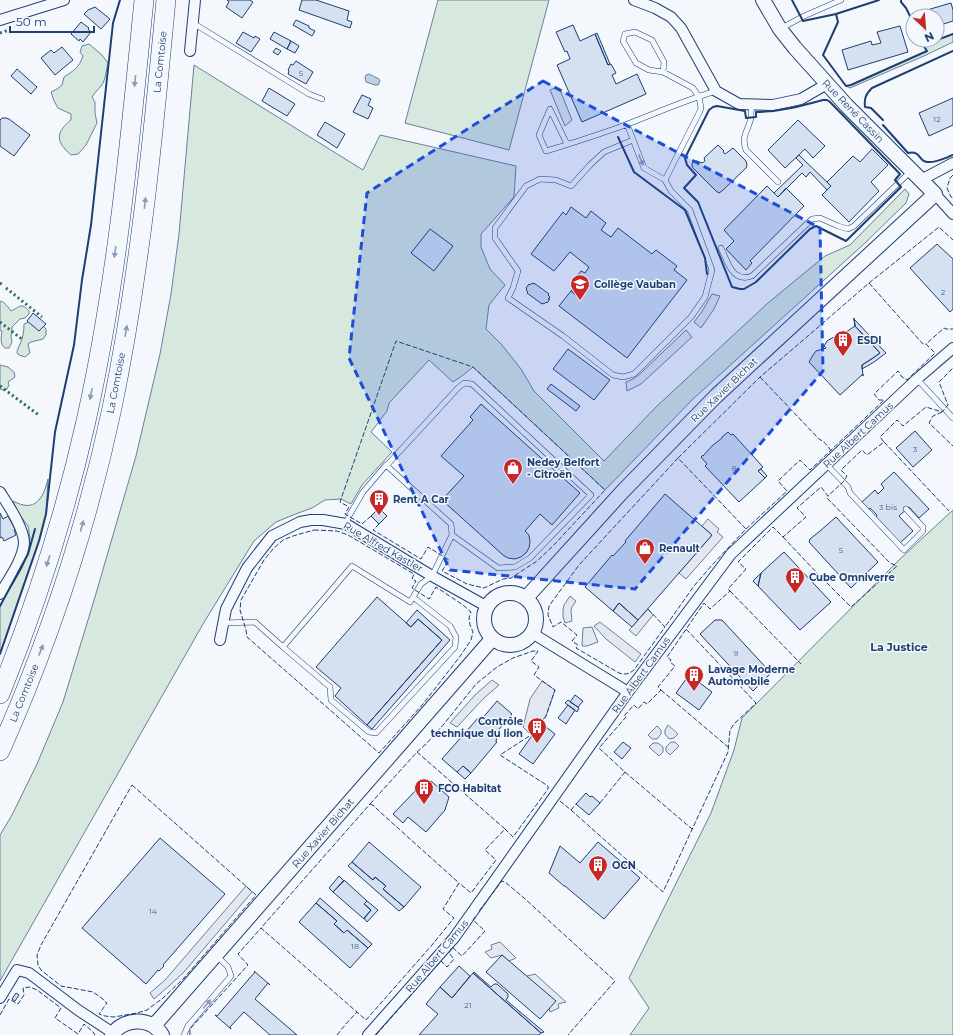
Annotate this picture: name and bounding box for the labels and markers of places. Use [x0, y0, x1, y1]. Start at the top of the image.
school or university icon: Collège Vauban [569, 273, 591, 301]
place label: Collège Vauban [594, 278, 676, 291]
building icon: ESDI [832, 329, 854, 357]
place label: ESDI [857, 334, 882, 347]
place label: Nedey Belfort - Citroën [527, 456, 600, 481]
shop icon: Nedey Belfort - Citroën [502, 457, 524, 485]
building icon: Rent A Car [368, 488, 390, 516]
place label: Rent A Car [393, 493, 450, 506]
shop icon: Renault [634, 537, 656, 565]
place label: Renault [659, 542, 701, 555]
building icon: Cube Omniverre [784, 566, 806, 594]
place label: Cube Omniverre [809, 571, 895, 584]
place label: Lavage Moderne Automobile [707, 663, 795, 688]
building icon: Lavage Moderne Automobile [683, 664, 705, 692]
place label: Contrôle technique du lion [431, 715, 523, 740]
building icon: Contrôle technique du lion [526, 716, 548, 744]
building icon: FCO Habitat [413, 777, 435, 805]
place label: FCO Habitat [438, 782, 502, 795]
building icon: OCN [587, 854, 609, 882]
place label: OCN [612, 859, 636, 872]

